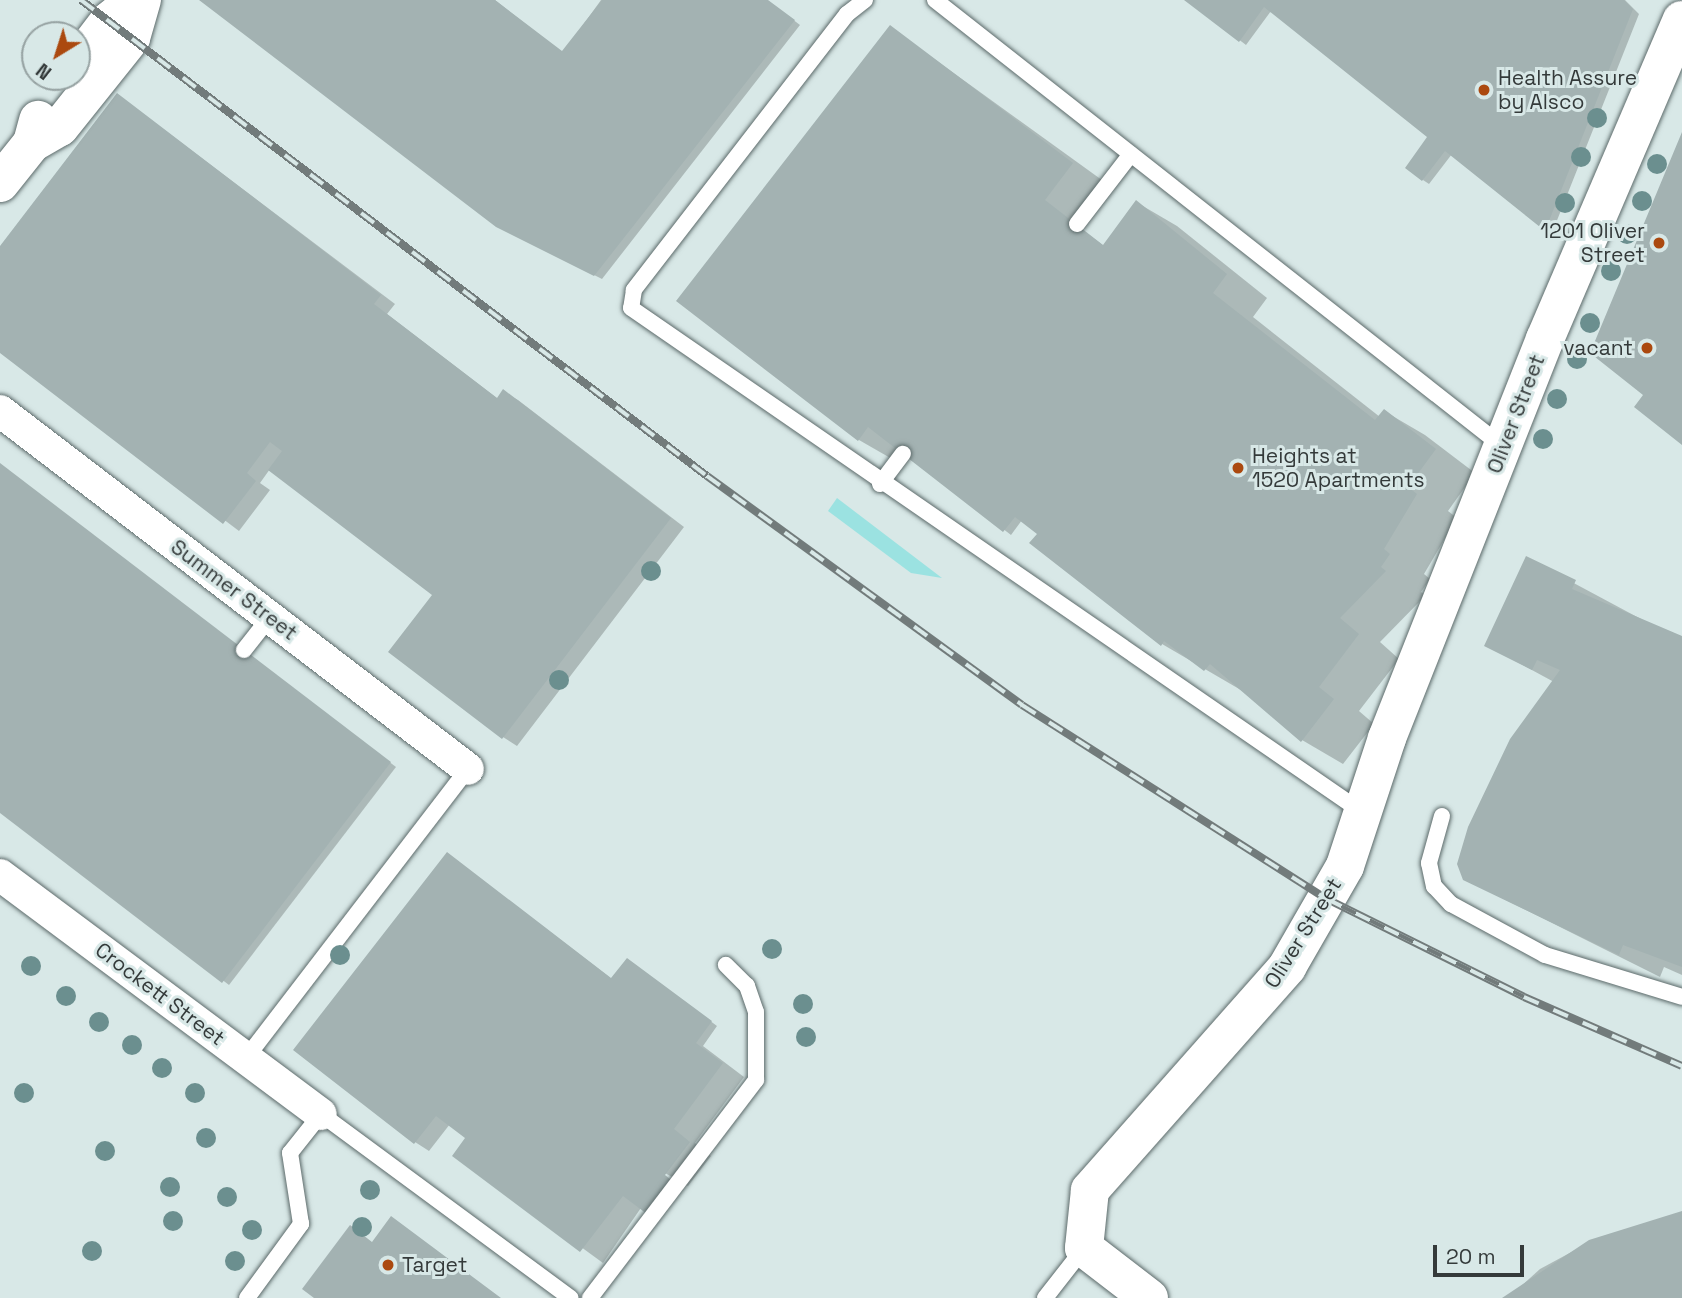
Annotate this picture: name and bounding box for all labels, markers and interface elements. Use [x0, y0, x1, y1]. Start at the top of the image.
north arrow [21, 21, 91, 91]
text: N [31, 58, 57, 85]
place label: Health Assure by Alsco [1498, 65, 1638, 115]
marker: Health Assure by Alsco [1476, 82, 1492, 98]
place label: 1201 Oliver Street [1540, 218, 1645, 268]
marker: 1201 Oliver Street [1651, 235, 1667, 251]
place label: vacant [1563, 335, 1633, 361]
marker: vacant [1639, 340, 1655, 356]
street label: Oliver Street [1482, 351, 1550, 477]
place label: Heights at 1520 Apartments [1252, 443, 1425, 493]
marker: Heights at 1520 Apartments [1230, 460, 1246, 476]
street label: Summer Street [166, 534, 302, 646]
street label: Oliver Street [1259, 873, 1347, 993]
street label: Crockett Street [90, 937, 230, 1051]
scale bar [1437, 1232, 1528, 1276]
text: 20 m [1446, 1243, 1496, 1270]
place label: Target [402, 1252, 467, 1278]
marker: Target [380, 1257, 396, 1273]

